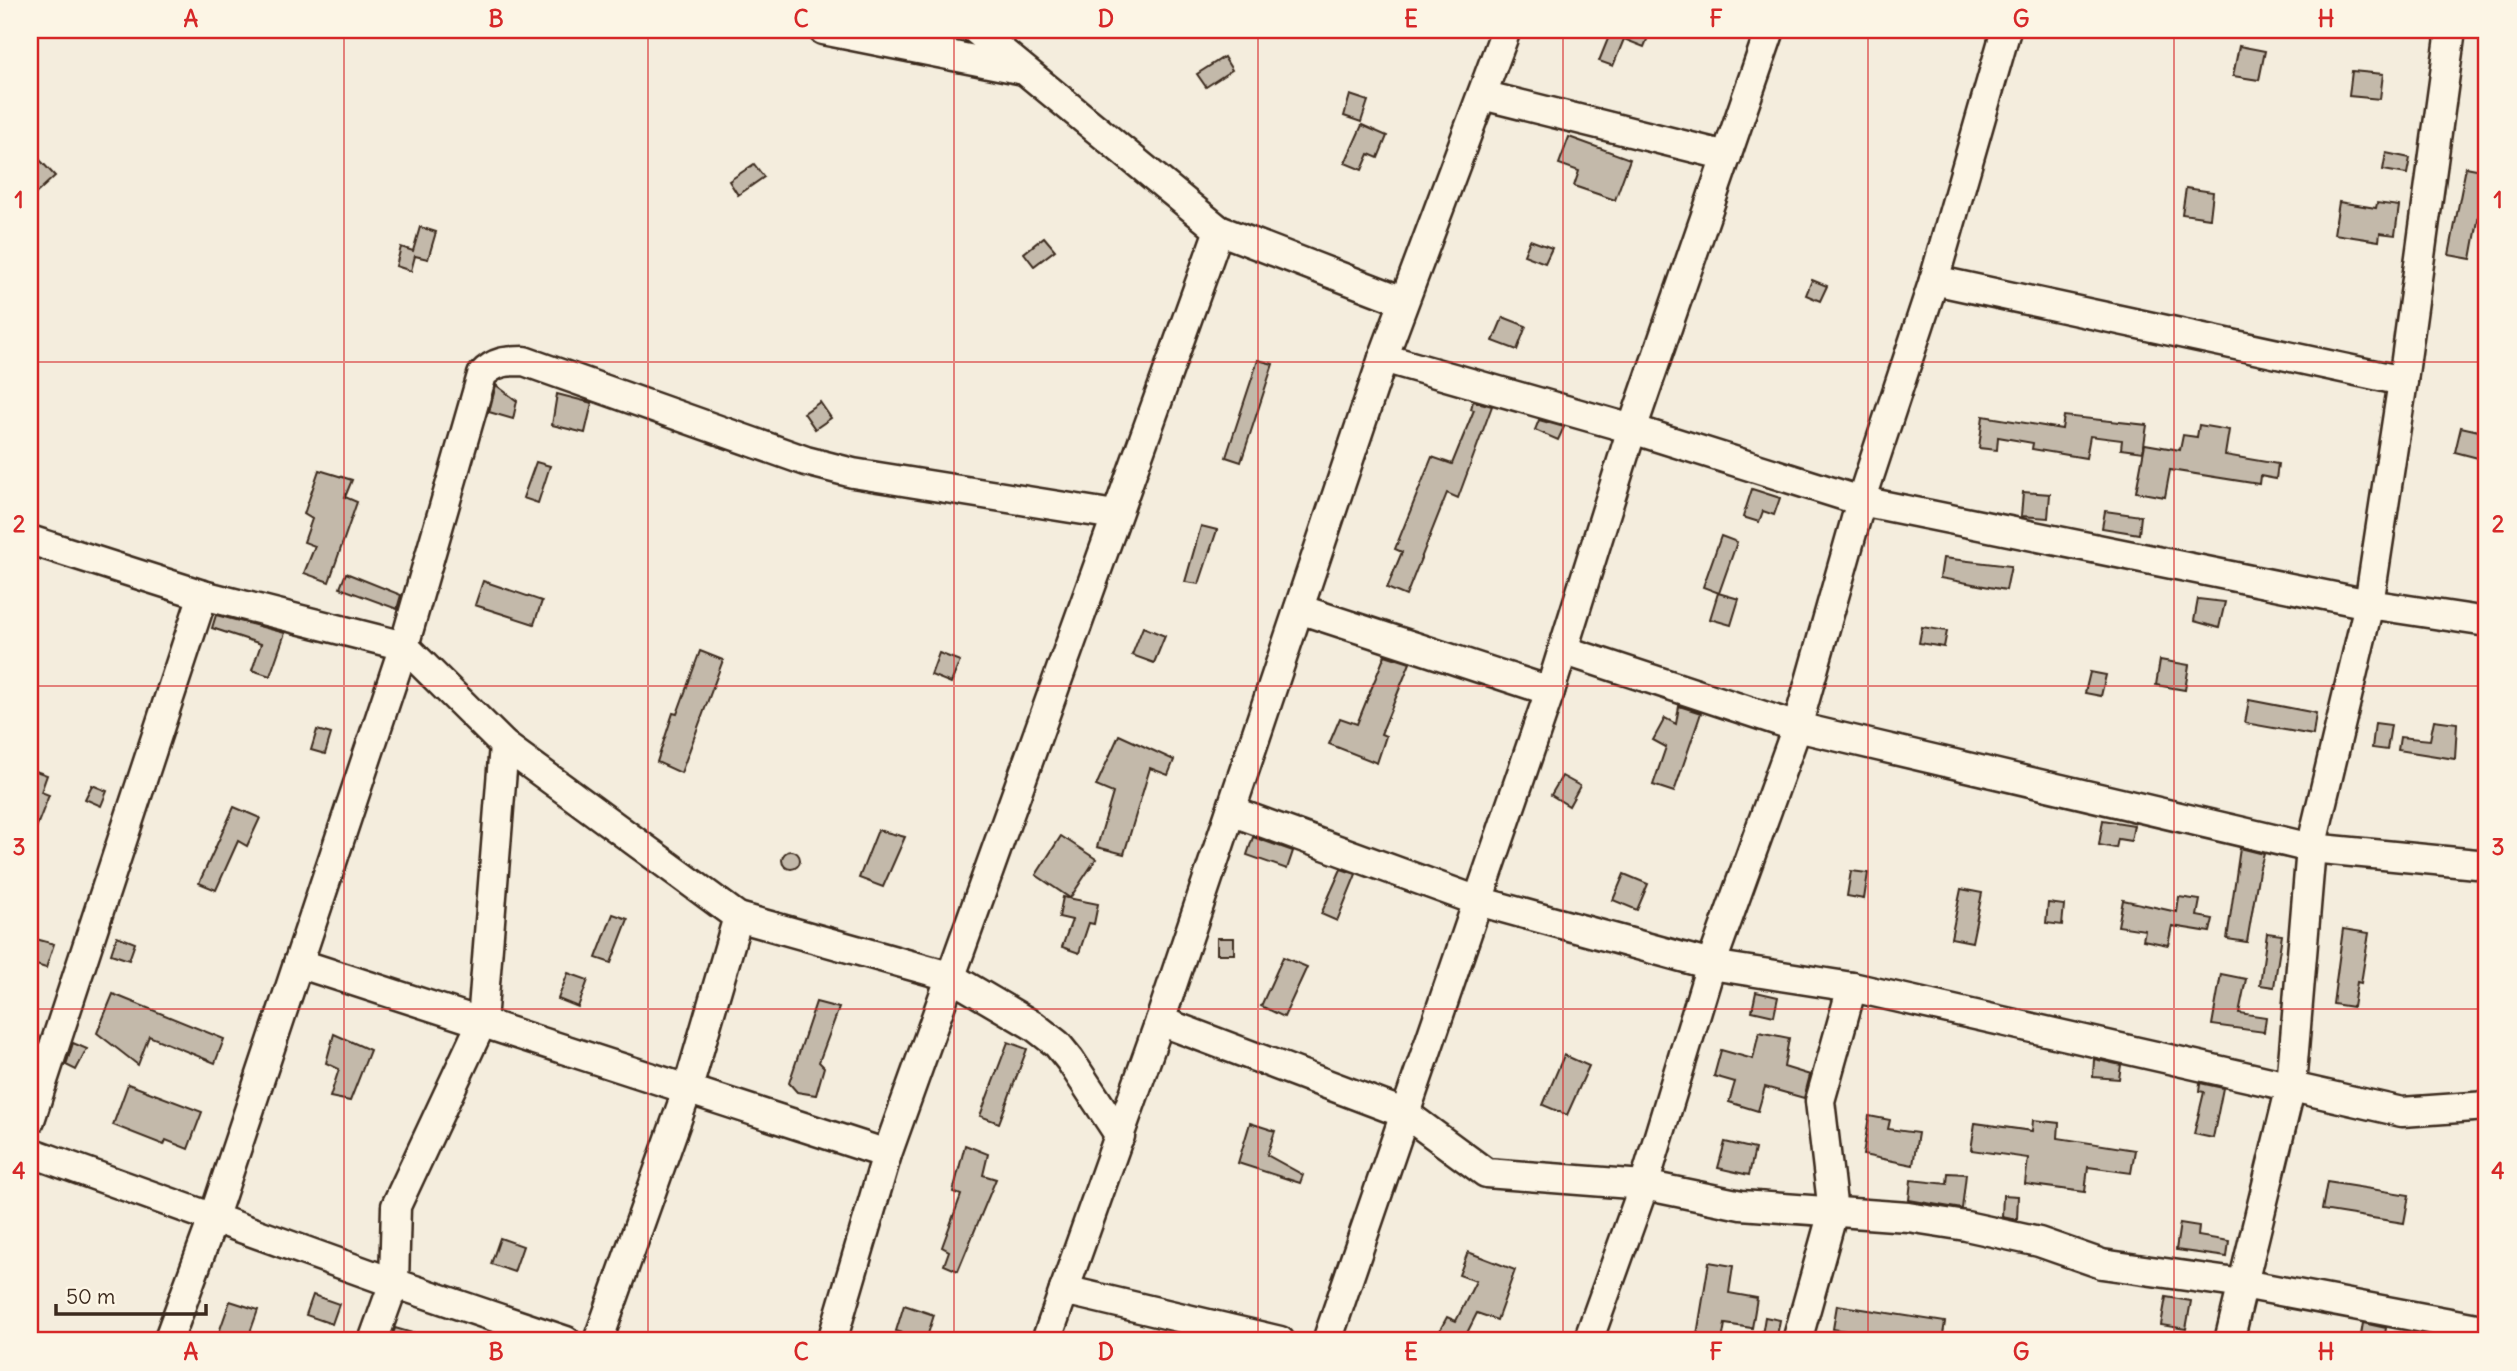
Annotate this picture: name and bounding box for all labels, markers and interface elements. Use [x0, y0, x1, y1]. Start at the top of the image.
text: A [184, 4, 199, 33]
text: B [488, 4, 504, 33]
text: C [793, 4, 809, 33]
text: D [1098, 4, 1114, 33]
text: E [1404, 4, 1418, 33]
text: F [1709, 4, 1723, 33]
text: G [2013, 4, 2029, 33]
text: H [2318, 4, 2334, 33]
text: 1 [14, 185, 24, 214]
text: 1 [2493, 185, 2503, 214]
text: 2 [13, 509, 26, 538]
text: 2 [2492, 509, 2505, 538]
text: 3 [12, 832, 26, 861]
text: 3 [2491, 832, 2505, 861]
text: 4 [12, 1156, 26, 1185]
text: 4 [2491, 1156, 2505, 1185]
scale bar [56, 1273, 206, 1317]
text: 50 m [66, 1283, 115, 1310]
text: A [184, 1337, 199, 1366]
text: B [488, 1337, 504, 1366]
text: C [793, 1337, 809, 1366]
text: D [1098, 1337, 1114, 1366]
text: E [1404, 1337, 1418, 1366]
text: F [1709, 1337, 1723, 1366]
text: G [2013, 1337, 2029, 1366]
text: H [2318, 1337, 2334, 1366]

